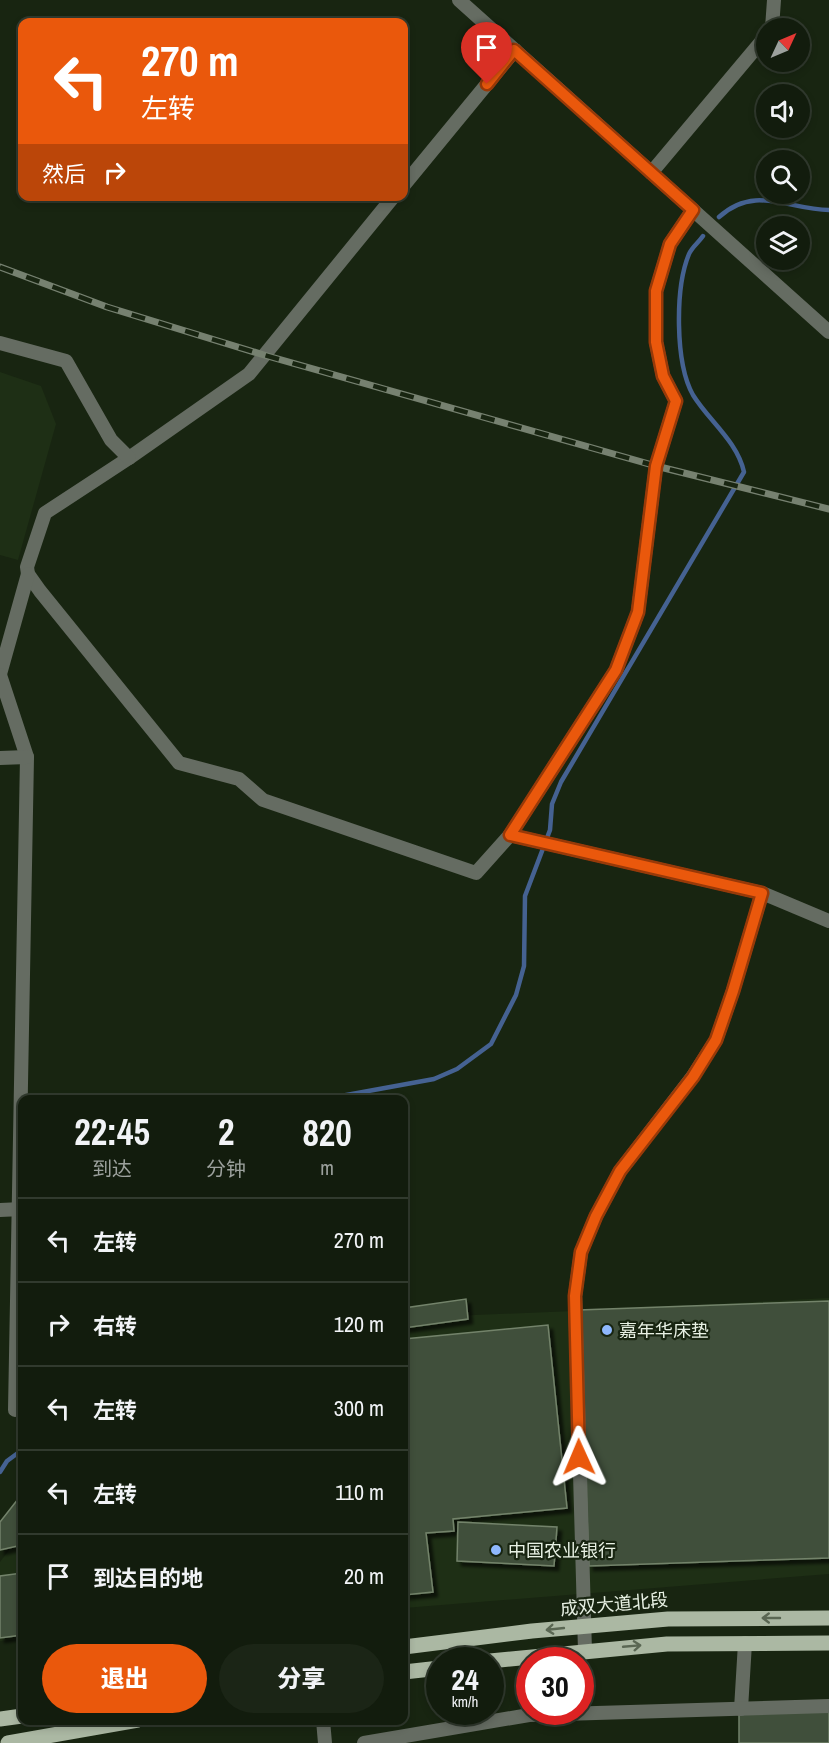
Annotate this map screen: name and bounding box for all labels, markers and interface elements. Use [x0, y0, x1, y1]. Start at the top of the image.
north arrow [756, 18, 810, 72]
map controls [756, 18, 810, 270]
pin [461, 22, 512, 84]
icon: arrive [470, 31, 503, 64]
text: 270 m [141, 33, 239, 89]
icon: left [42, 42, 120, 120]
button: sound [756, 84, 810, 138]
text: 左转 [141, 90, 195, 126]
button: search [756, 150, 810, 204]
icon: right [98, 156, 131, 189]
text: 然后 [42, 159, 86, 189]
button: layers [756, 216, 810, 270]
text: 22:45 [74, 1108, 150, 1156]
text: 2 [218, 1108, 234, 1156]
text: 820 [302, 1109, 352, 1157]
text: m [320, 1154, 334, 1181]
text: 到达 [92, 1155, 132, 1182]
text: 分钟 [206, 1155, 246, 1182]
icon: left [42, 1224, 75, 1257]
text: 270 m [334, 1225, 384, 1255]
text: 左转 [93, 1227, 137, 1257]
icon: right [42, 1308, 75, 1341]
text: 120 m [334, 1309, 384, 1339]
text: 右转 [93, 1311, 137, 1341]
place label: 嘉年华床垫 [619, 1318, 709, 1343]
marker: 嘉年华床垫 [600, 1323, 614, 1337]
icon: left [42, 1392, 75, 1425]
text: 300 m [334, 1393, 384, 1423]
text: 左转 [93, 1395, 137, 1425]
position arrow [547, 1425, 611, 1489]
icon: left [42, 1476, 75, 1509]
text: 110 m [335, 1477, 384, 1507]
text: 左转 [93, 1479, 137, 1509]
place label: 中国农业银行 [508, 1538, 616, 1563]
marker: 中国农业银行 [489, 1543, 503, 1557]
icon: arrive [42, 1560, 75, 1593]
text: 20 m [344, 1561, 384, 1591]
text: 到达目的地 [93, 1563, 203, 1593]
street label: 成双大道北段 [559, 1587, 669, 1621]
one-way arrow [761, 1612, 781, 1624]
one-way arrow [546, 1624, 565, 1635]
one-way arrow [622, 1640, 642, 1651]
button: 退出 [42, 1644, 207, 1713]
button: 分享 [219, 1644, 384, 1713]
speed limit sign: 30 [516, 1647, 594, 1725]
text: 24 [451, 1659, 479, 1699]
text: km/h [452, 1691, 478, 1712]

